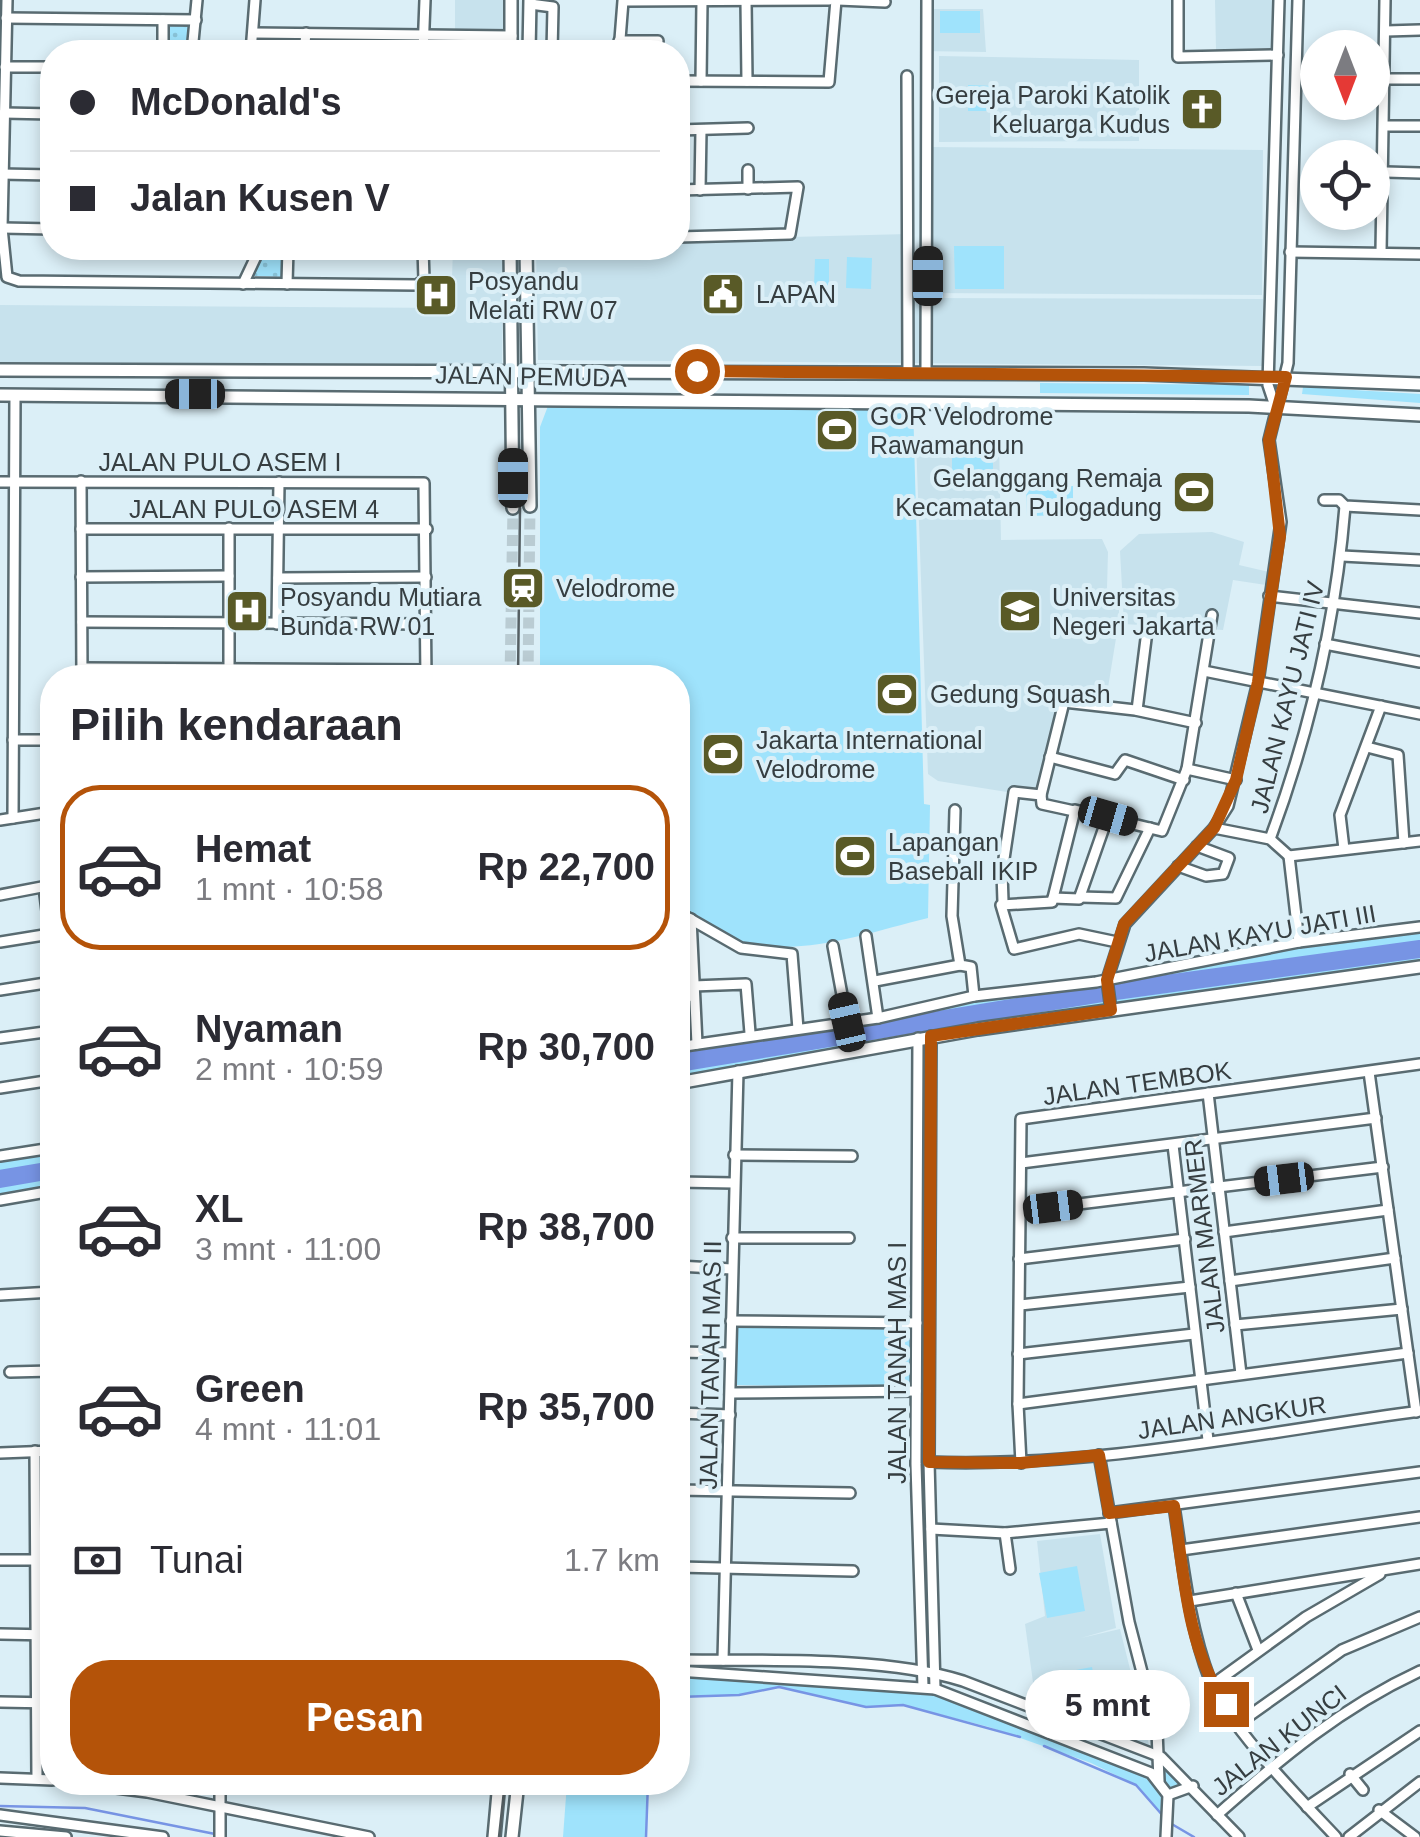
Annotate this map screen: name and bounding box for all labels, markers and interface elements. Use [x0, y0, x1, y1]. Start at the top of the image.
north arrow [1300, 30, 1390, 120]
map controls [1300, 30, 1390, 230]
text: McDonald's [130, 81, 342, 123]
place label: Gereja Paroki Katolik Keluarga Kudus [935, 81, 1170, 138]
church icon: Gereja Paroki Katolik Keluarga Kudus [1179, 86, 1225, 132]
button: locate [1300, 140, 1390, 230]
text: Jalan Kusen V [130, 177, 390, 219]
car [913, 246, 943, 306]
place label: Posyandu Melati RW 07 [468, 267, 618, 324]
public building icon: LAPAN [700, 271, 746, 317]
hospital icon: Posyandu Melati RW 07 [413, 272, 459, 318]
place label: LAPAN [756, 280, 836, 308]
route start [675, 349, 720, 394]
street label: JALAN PEMUDA [435, 360, 627, 392]
car [165, 379, 225, 409]
place label: GOR Velodrome Rawamangun [870, 402, 1053, 459]
sports icon: GOR Velodrome Rawamangun [814, 407, 860, 453]
street label: JALAN PULO ASEM I [98, 448, 342, 476]
car [498, 448, 528, 508]
place label: Gelanggang Remaja Kecamatan Pulogadung [895, 464, 1162, 521]
sports icon: Gelanggang Remaja Kecamatan Pulogadung [1171, 469, 1217, 515]
street label: JALAN PULO ASEM 4 [129, 495, 379, 523]
station icon: Velodrome [500, 565, 546, 611]
place label: Velodrome [556, 574, 676, 602]
street label: JALAN KAYU JATI IV [1245, 578, 1329, 816]
place label: Posyandu Mutiara Bunda RW 01 [280, 583, 482, 640]
place label: Universitas Negeri Jakarta [1052, 583, 1215, 640]
hospital icon: Posyandu Mutiara Bunda RW 01 [224, 588, 270, 634]
school or university icon: Universitas Negeri Jakarta [997, 588, 1043, 634]
sports icon: Gedung Squash [874, 671, 920, 717]
place label: Gedung Squash [930, 680, 1111, 708]
text: Pilih kendaraan [70, 699, 403, 750]
place label: Jakarta International Velodrome [756, 726, 983, 783]
sports icon: Jakarta International Velodrome [700, 731, 746, 777]
car [1075, 793, 1141, 839]
icon: car [75, 823, 165, 913]
text: Hemat [195, 828, 311, 870]
place label: Lapangan Baseball IKIP [888, 828, 1038, 885]
sports icon: Lapangan Baseball IKIP [832, 833, 878, 879]
text: Rp 22,700 [478, 846, 655, 888]
text: 1 mnt · 10:58 [195, 871, 384, 907]
street label: JALAN KAYU JATI III [1142, 899, 1378, 967]
car [826, 989, 868, 1055]
icon: car [75, 1003, 165, 1093]
text: Nyaman [195, 1008, 343, 1050]
text: Rp 30,700 [478, 1026, 655, 1068]
text: 2 mnt · 10:59 [195, 1051, 384, 1087]
street label: JALAN TEMBOK [1041, 1056, 1233, 1110]
street label: JALAN MARMER [1178, 1137, 1230, 1335]
car [1252, 1160, 1316, 1198]
icon: car [75, 1183, 165, 1273]
text: XL [195, 1188, 244, 1230]
car [1021, 1188, 1085, 1226]
text: Rp 38,700 [478, 1206, 655, 1248]
text: 3 mnt · 11:00 [195, 1231, 381, 1267]
street label: JALAN TANAH MAS II [694, 1240, 726, 1490]
street label: JALAN TANAH MAS I [883, 1242, 911, 1484]
icon: car [75, 1363, 165, 1453]
text: Green [195, 1368, 305, 1410]
text: Rp 35,700 [478, 1386, 655, 1428]
street label: JALAN ANGKUR [1136, 1390, 1328, 1444]
text: 4 mnt · 11:01 [195, 1411, 381, 1447]
icon: cash [70, 1533, 125, 1588]
text: Tunai [150, 1539, 244, 1581]
text: 1.7 km [564, 1542, 660, 1578]
button: Pesan [70, 1660, 660, 1775]
callout: 5 mnt [1026, 1669, 1191, 1739]
street label: JALAN KUNCI [1206, 1679, 1352, 1801]
route end [1204, 1682, 1249, 1727]
text: 5 mnt [1065, 1687, 1150, 1723]

